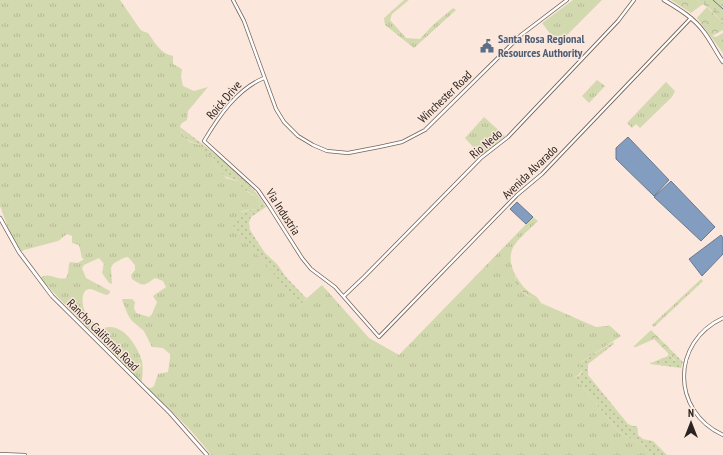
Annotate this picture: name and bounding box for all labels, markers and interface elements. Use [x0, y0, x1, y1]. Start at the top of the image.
place label: Santa Rosa Regional Resources Authority [498, 31, 584, 60]
public building icon: Santa Rosa Regional Resources Authority [479, 38, 495, 54]
street label: Winchester Road [415, 67, 475, 126]
street label: Roick Drive [203, 77, 244, 122]
street label: Rio Nedo [466, 126, 505, 162]
street label: Avenida Alvarado [499, 141, 561, 202]
street label: Via Industria [262, 185, 304, 238]
street label: Rancho California Road [64, 295, 143, 374]
north arrow [671, 403, 711, 443]
text: N [688, 406, 694, 420]

